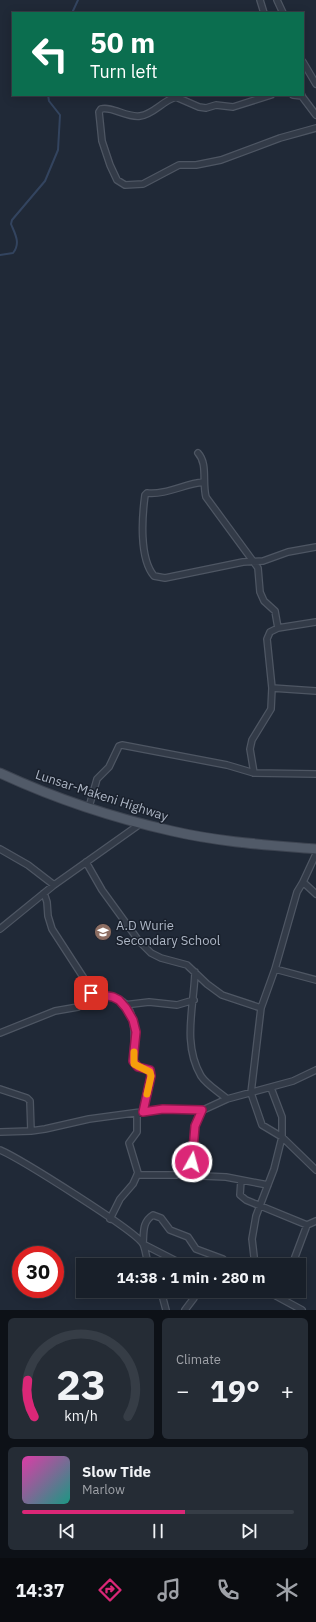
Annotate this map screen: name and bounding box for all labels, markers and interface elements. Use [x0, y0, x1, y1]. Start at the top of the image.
text: 50 m [90, 24, 155, 61]
icon: left [24, 28, 76, 80]
text: Turn left [90, 60, 158, 83]
street label: Lunsar-Makeni Highway [33, 766, 171, 825]
place label: A.D Wurie Secondary School [116, 917, 221, 949]
school or university icon: A.D Wurie Secondary School [93, 922, 113, 942]
pin [74, 976, 108, 1010]
icon: arrive [80, 982, 102, 1004]
position arrow [171, 1141, 213, 1183]
speed limit sign: 30 [12, 1246, 64, 1298]
text: 14:38 · 1 min · 280 m [117, 1268, 265, 1287]
text: Climate [176, 1351, 221, 1368]
text: 23 [56, 1356, 106, 1410]
text: 19° [210, 1371, 260, 1410]
text: − [176, 1376, 189, 1405]
text: + [281, 1376, 294, 1405]
text: km/h [64, 1405, 98, 1424]
text: Slow Tide [82, 1462, 151, 1481]
text: Marlow [82, 1481, 125, 1498]
icon: previous [56, 1520, 78, 1542]
icon: pause [147, 1520, 169, 1542]
icon: next [238, 1520, 260, 1542]
icon: directions [96, 1576, 124, 1604]
icon: music [155, 1576, 183, 1604]
icon: phone [214, 1576, 242, 1604]
icon: climate [273, 1576, 301, 1604]
text: 14:37 [15, 1579, 65, 1602]

